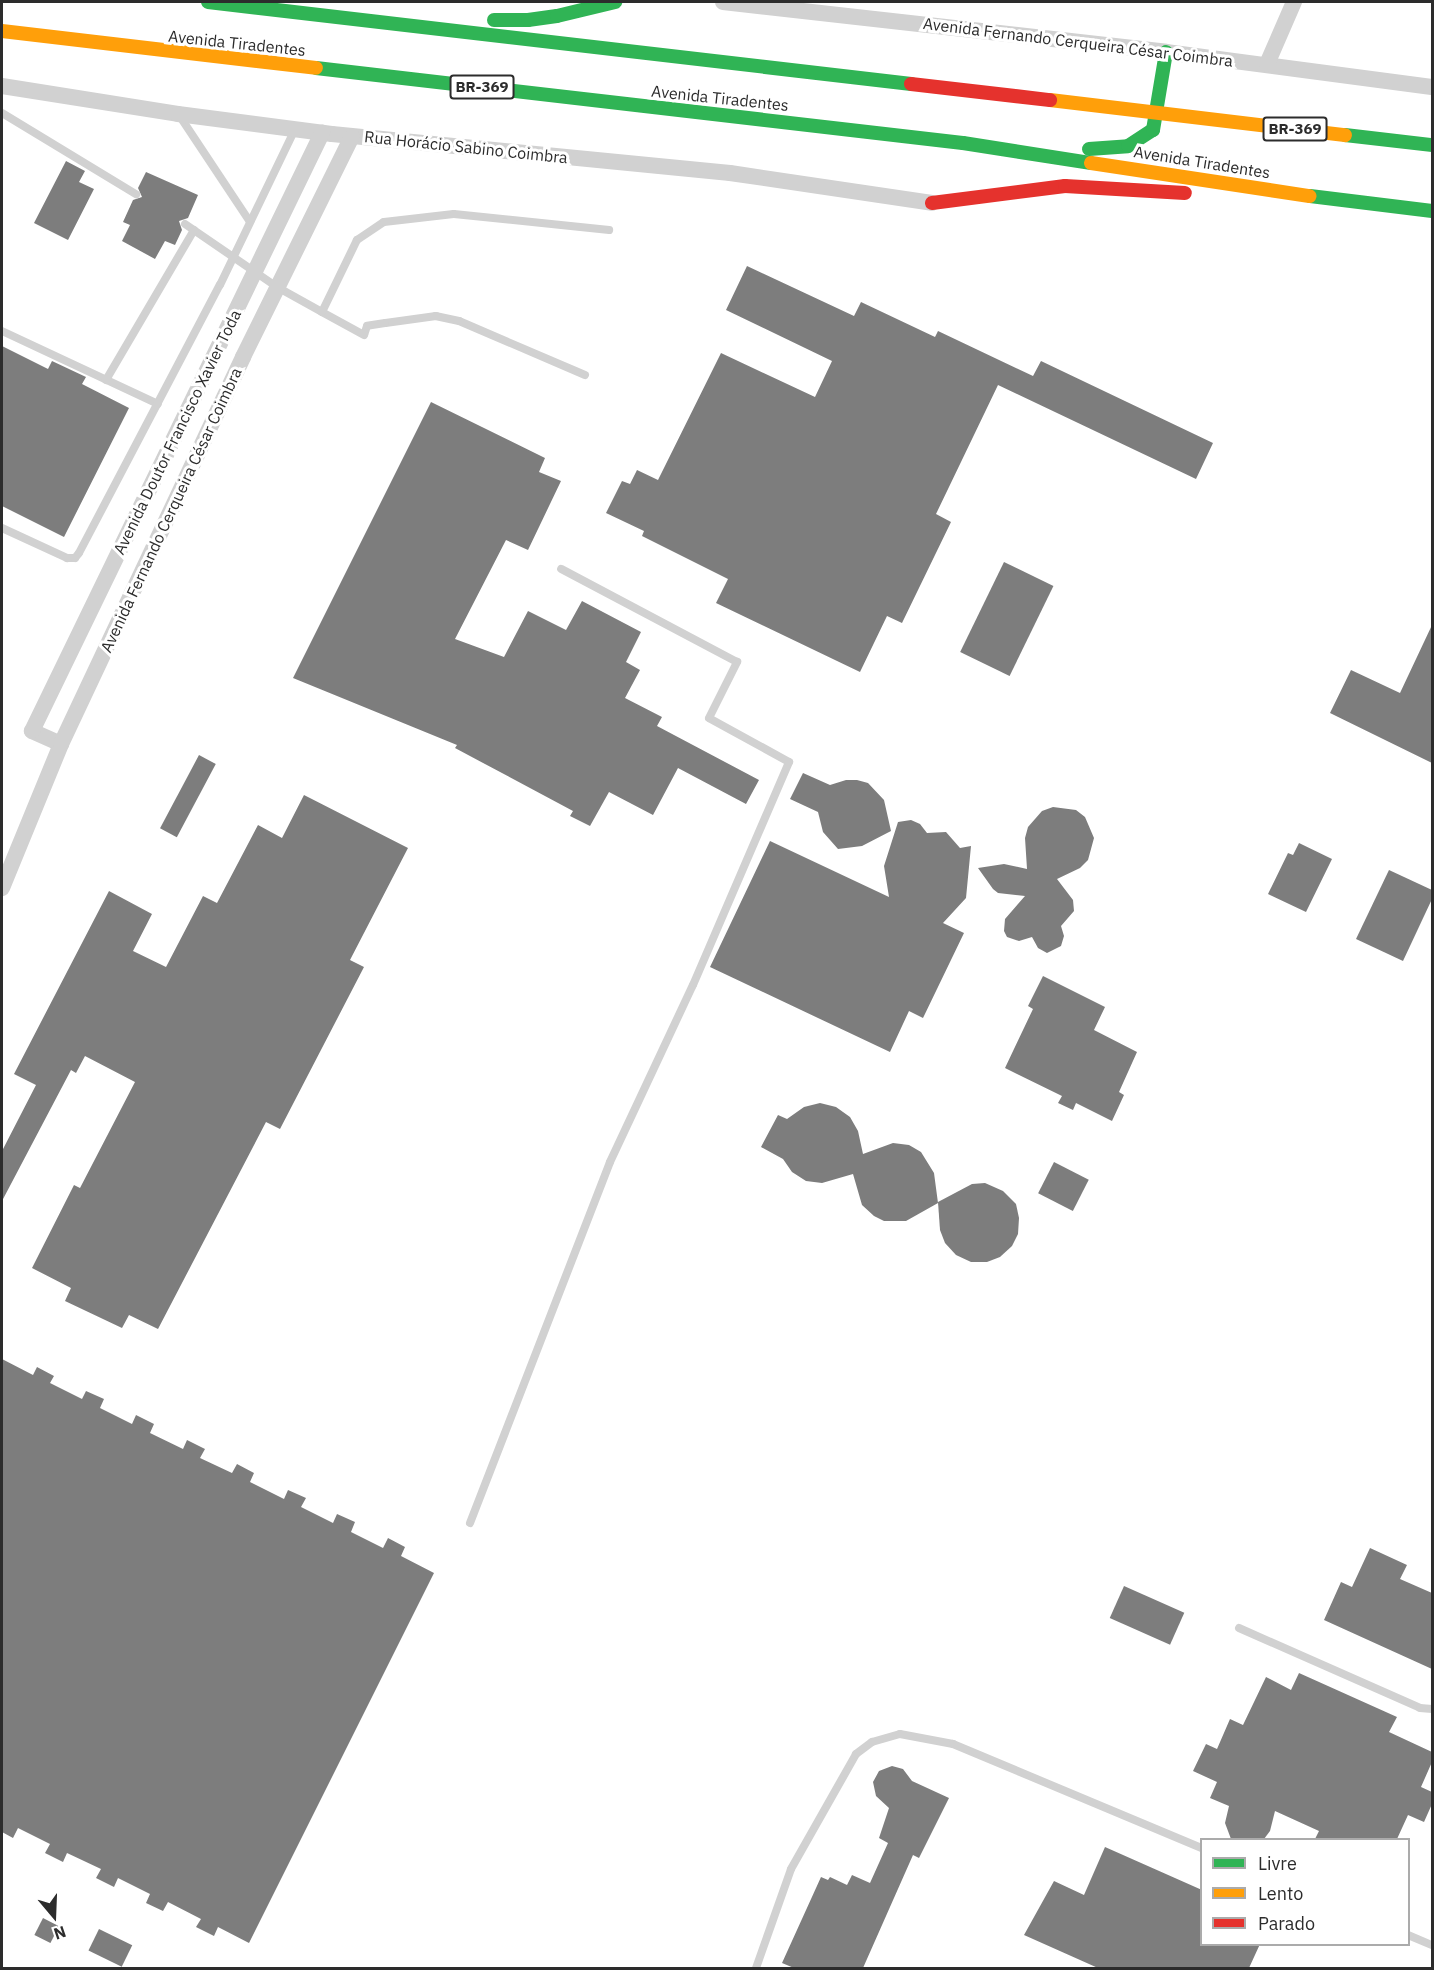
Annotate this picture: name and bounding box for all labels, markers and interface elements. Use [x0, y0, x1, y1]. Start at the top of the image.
street label: Avenida Fernando Cerqueira César Coimbra [922, 13, 1234, 71]
street label: Avenida Tiradentes [167, 26, 307, 60]
road number: BR-369 [449, 75, 515, 99]
street label: Avenida Tiradentes [650, 81, 790, 115]
road number: BR-369 [1262, 117, 1328, 141]
street label: Rua Horácio Sabino Coimbra [363, 127, 569, 167]
street label: Avenida Tiradentes [1132, 142, 1272, 182]
street label: Avenida Doutor Francisco Xavier Toda [109, 306, 245, 558]
street label: Avenida Fernando Cerqueira César Coimbra [96, 365, 246, 655]
legend [1200, 1838, 1410, 1946]
text: Livre [1258, 1852, 1297, 1875]
text: Lento [1258, 1882, 1303, 1905]
north arrow [24, 1886, 84, 1946]
text: Parado [1258, 1912, 1315, 1935]
text: N [51, 1922, 69, 1944]

